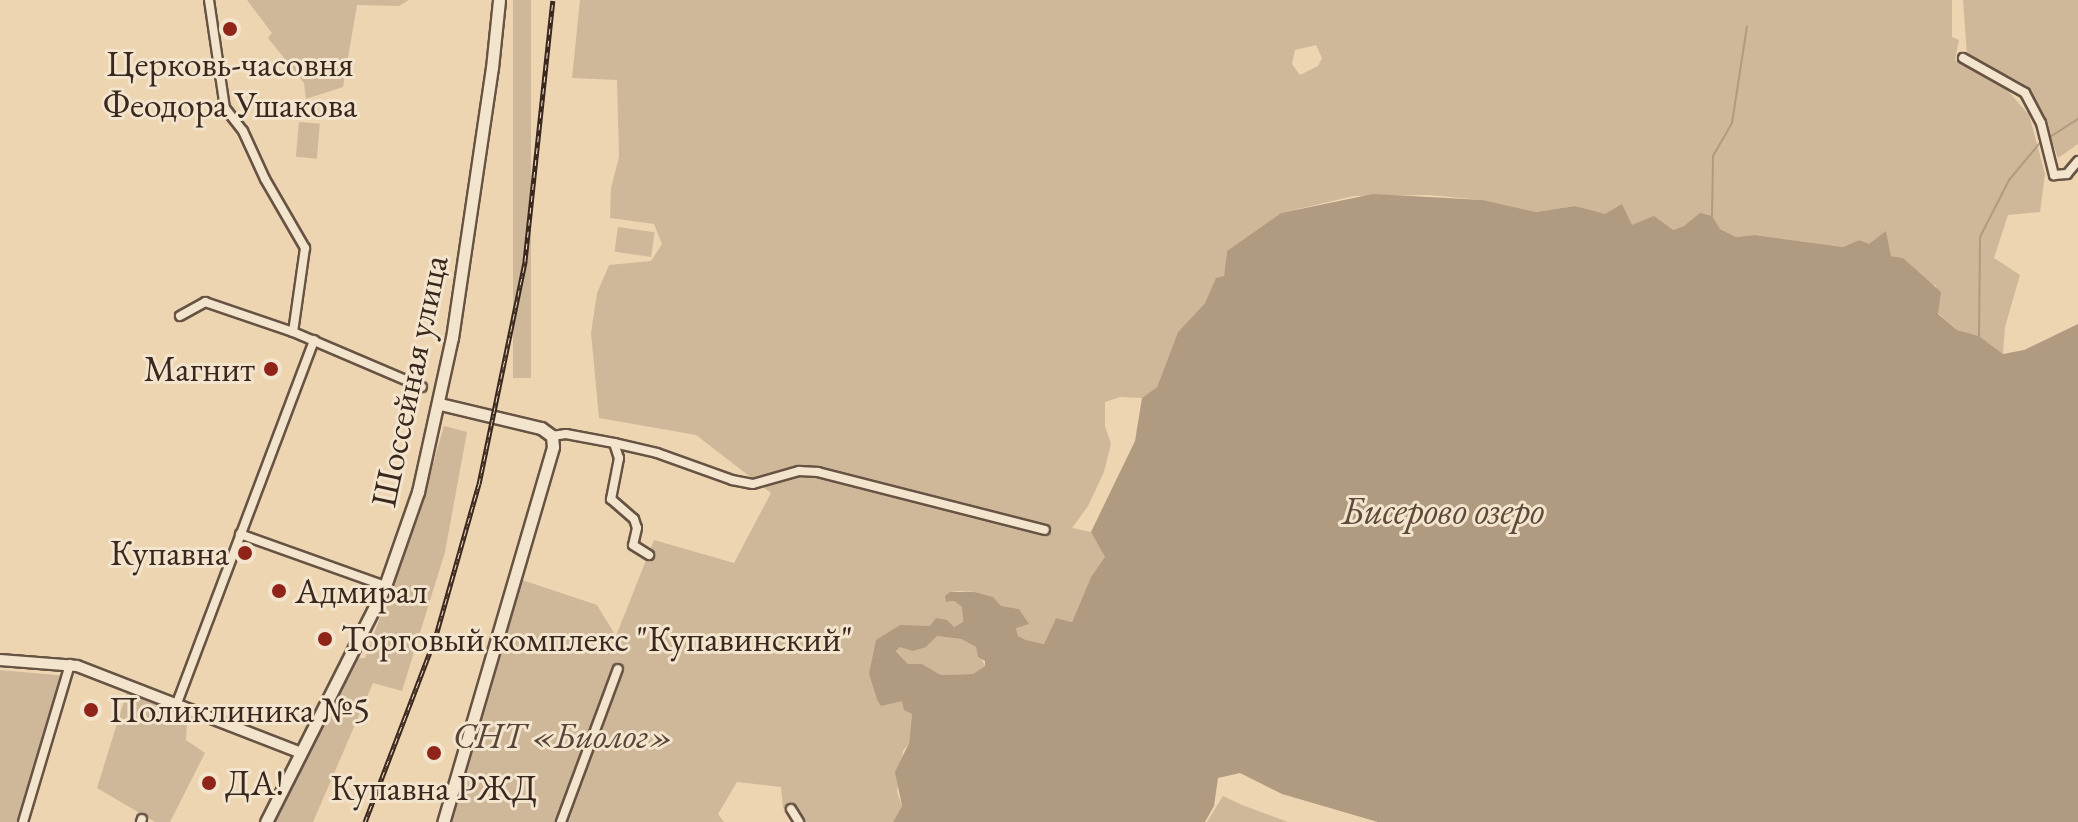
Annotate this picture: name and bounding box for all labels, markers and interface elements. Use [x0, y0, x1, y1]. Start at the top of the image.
marker: Церковь-часовня Феодора Ушакова [221, 20, 239, 38]
place label: Церковь-часовня Феодора Ушакова [103, 41, 357, 126]
street label: Шоссейная улица [361, 251, 457, 511]
place label: Магнит [144, 347, 255, 391]
marker: Магнит [262, 360, 280, 378]
water label: Бисерово озеро [1342, 487, 1544, 533]
place label: Купавна [110, 531, 229, 575]
marker: Купавна [236, 544, 254, 562]
place label: Адмирал [295, 569, 427, 613]
marker: Адмирал [270, 582, 288, 600]
place label: Торговый комплекс "Купавинский" [341, 617, 853, 661]
marker: Торговый комплекс "Купавинский" [316, 630, 334, 648]
place label: Поликлиника №5 [109, 688, 370, 732]
marker: Поликлиника №5 [80, 699, 102, 721]
park label: СНТ «Биолог» [453, 714, 673, 758]
marker: Купавна РЖД [425, 744, 443, 762]
place label: ДА! [225, 761, 284, 805]
place label: Купавна РЖД [331, 766, 537, 810]
marker: ДА! [200, 774, 218, 792]

